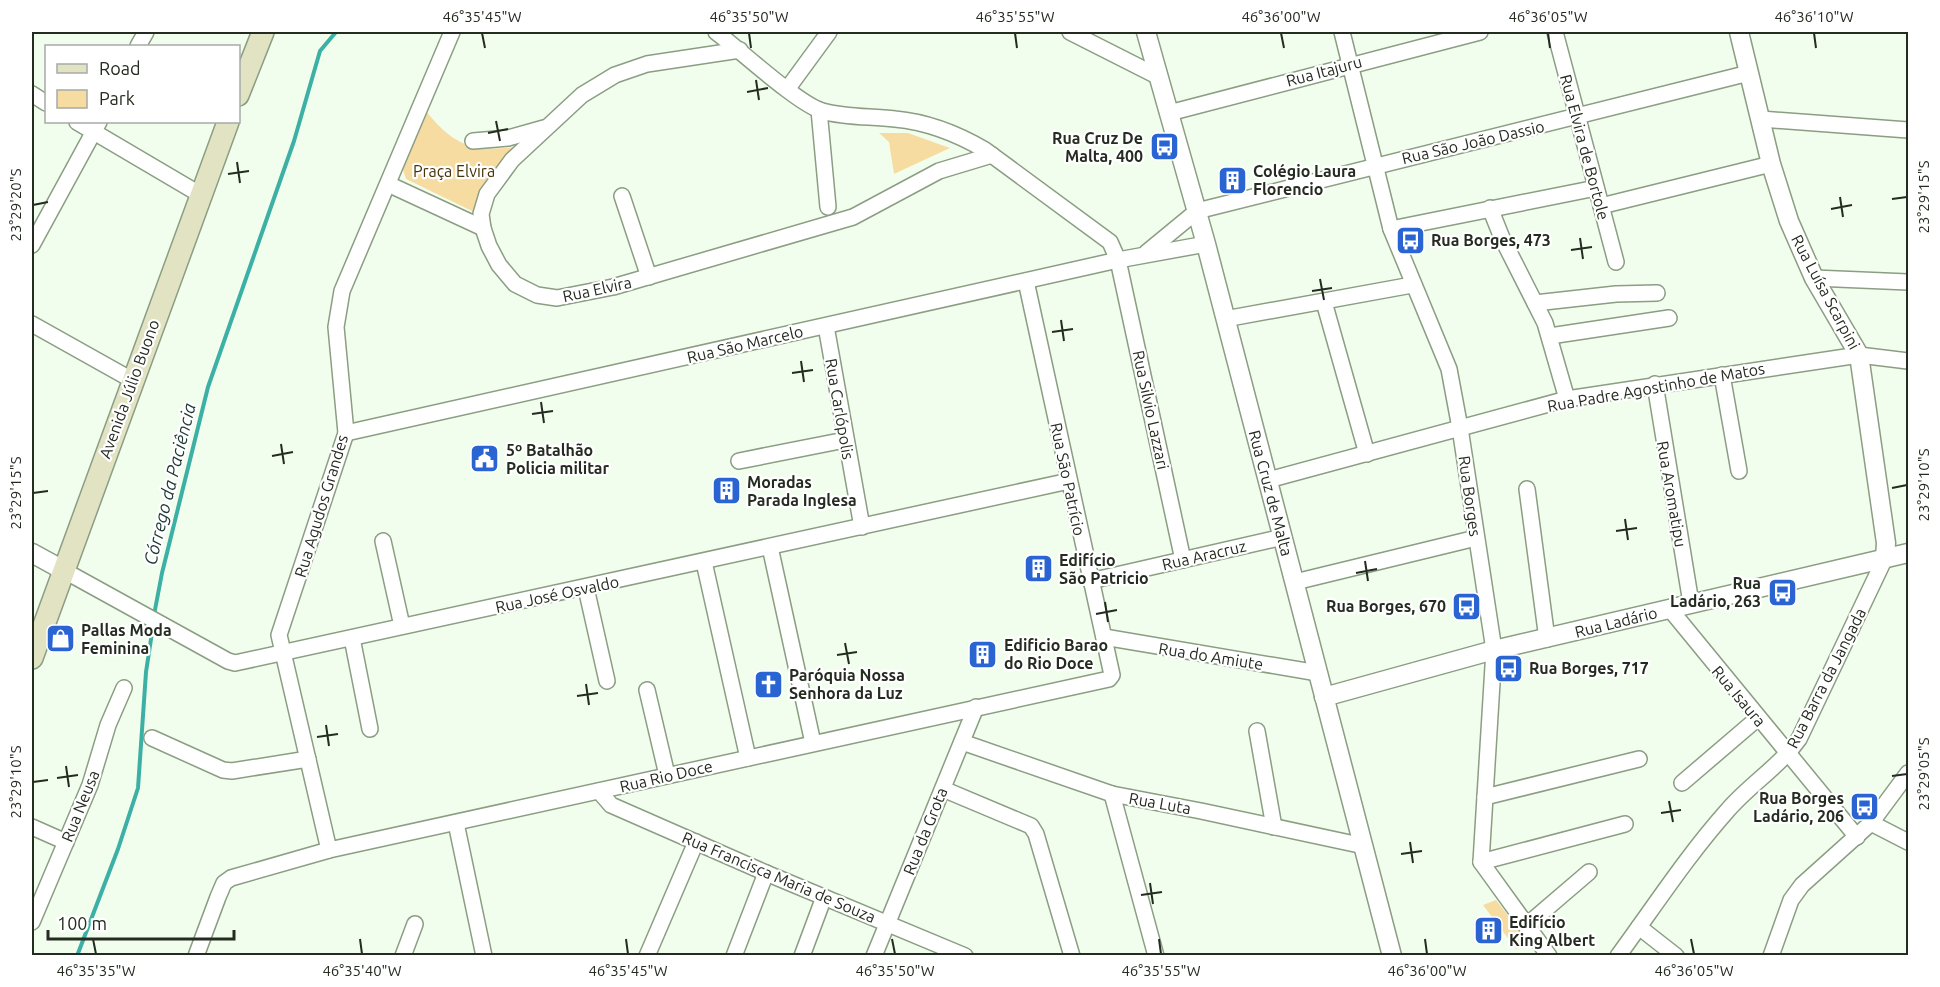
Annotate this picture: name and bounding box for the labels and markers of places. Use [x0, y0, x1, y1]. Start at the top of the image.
place label: Rua Cruz De Malta, 400 [1052, 129, 1143, 165]
bus stop icon: Rua Cruz De Malta, 400 [1148, 131, 1180, 163]
place label: Colégio Laura Florencio [1253, 162, 1356, 198]
building icon: Colégio Laura Florencio [1216, 164, 1248, 196]
bus stop icon: Rua Borges, 473 [1394, 224, 1426, 256]
place label: Rua Borges, 473 [1431, 231, 1551, 249]
place label: 5º Batalhão Policia militar [506, 441, 609, 477]
public building icon: 5º Batalhão Policia militar [469, 443, 501, 475]
place label: Moradas Parada Inglesa [747, 473, 857, 509]
building icon: Moradas Parada Inglesa [710, 475, 742, 507]
place label: Edifício São Patricio [1059, 551, 1149, 587]
building icon: Edifício São Patricio [1022, 553, 1054, 585]
place label: Rua Ladário, 263 [1670, 574, 1761, 610]
bus stop icon: Rua Ladário, 263 [1766, 576, 1798, 608]
bus stop icon: Rua Borges, 670 [1451, 590, 1483, 622]
place label: Rua Borges, 670 [1326, 597, 1446, 615]
place label: Pallas Moda Feminina [81, 621, 172, 657]
shop icon: Pallas Moda Feminina [44, 623, 76, 655]
place label: Edificio Barao do Rio Doce [1004, 636, 1108, 672]
building icon: Edificio Barao do Rio Doce [967, 638, 999, 670]
bus stop icon: Rua Borges, 717 [1492, 652, 1524, 684]
place label: Rua Borges, 717 [1529, 659, 1649, 677]
place label: Paróquia Nossa Senhora da Luz [789, 666, 905, 702]
church icon: Paróquia Nossa Senhora da Luz [752, 668, 784, 700]
place label: Rua Borges Ladário, 206 [1753, 789, 1844, 825]
bus stop icon: Rua Borges Ladário, 206 [1849, 791, 1881, 823]
place label: Edifício King Albert [1509, 913, 1595, 949]
building icon: Edifício King Albert [1472, 915, 1504, 947]

